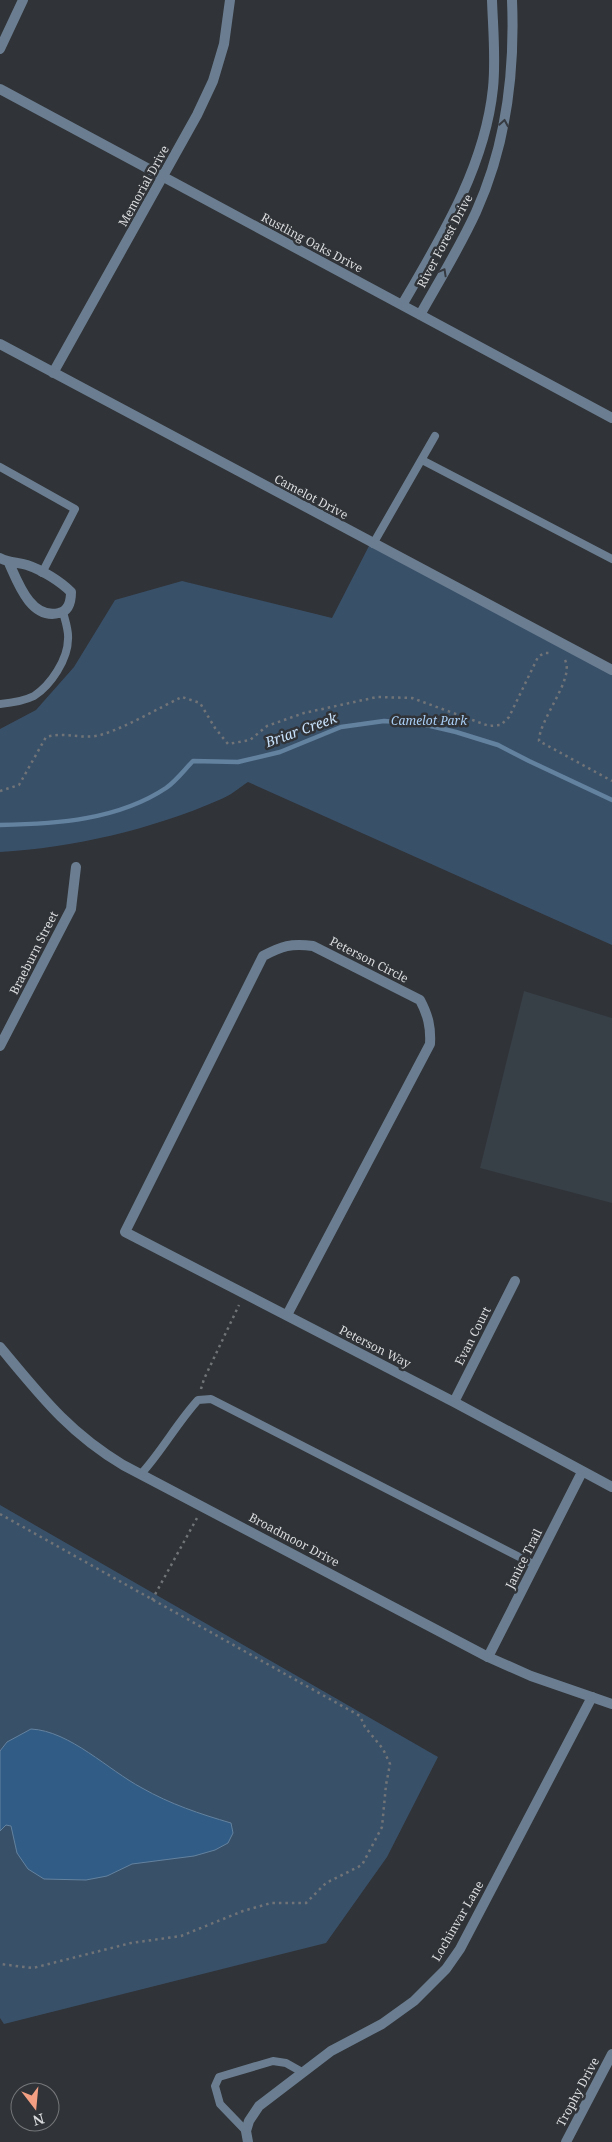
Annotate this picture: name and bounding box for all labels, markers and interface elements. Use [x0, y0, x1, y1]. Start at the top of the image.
one-way arrow [499, 118, 509, 127]
street label: Memorial Drive [114, 142, 173, 230]
street label: River Forest Drive [413, 191, 476, 291]
street label: Rustling Oaks Drive [258, 209, 366, 277]
one-way arrow [437, 269, 447, 278]
street label: Camelot Drive [271, 470, 351, 523]
water label: Briar Creek [261, 707, 340, 752]
park label: Camelot Park [391, 712, 468, 729]
street label: Braeburn Street [5, 908, 62, 997]
street label: Peterson Circle [327, 932, 411, 987]
street label: Evan Court [450, 1303, 495, 1368]
street label: Peterson Way [337, 1321, 414, 1372]
street label: Broadmoor Drive [246, 1509, 342, 1571]
street label: Janice Trail [501, 1526, 546, 1593]
street label: Lochinvar Lane [428, 1877, 488, 1964]
street label: Trophy Drive [552, 2054, 603, 2129]
north arrow [10, 2082, 60, 2132]
text: N [31, 2109, 47, 2131]

